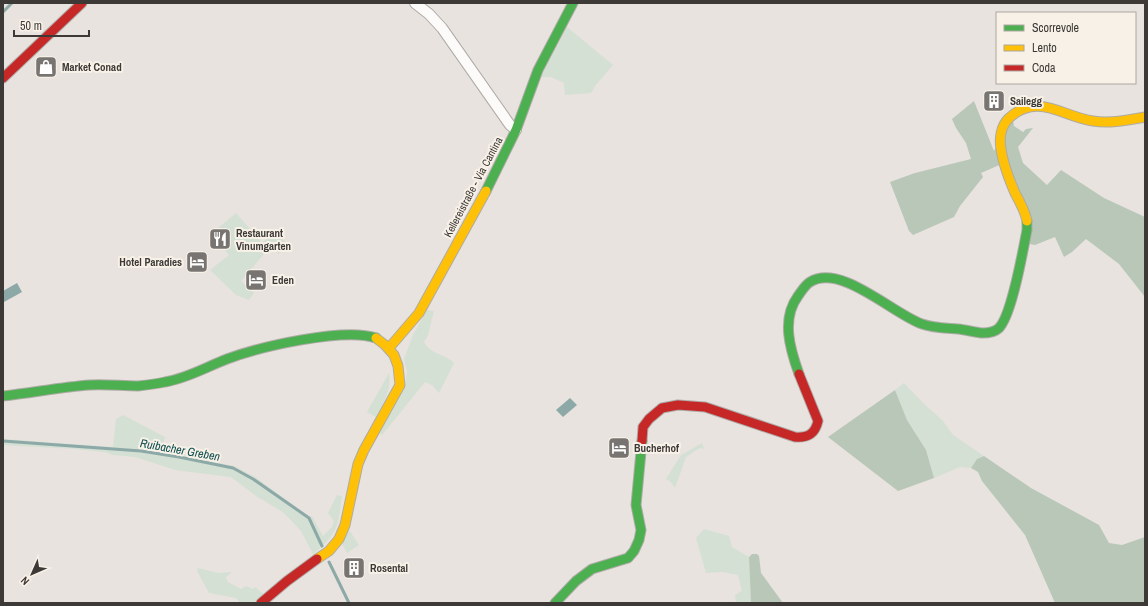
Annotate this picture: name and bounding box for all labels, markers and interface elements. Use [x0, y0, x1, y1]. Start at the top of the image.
scale bar [14, 12, 89, 38]
legend [996, 12, 1136, 84]
text: 50 m [20, 18, 42, 34]
text: Scorrevole [1032, 20, 1079, 36]
text: Lento [1032, 40, 1057, 56]
shop icon: Market Conad [33, 54, 59, 80]
place label: Market Conad [62, 60, 122, 74]
text: Coda [1032, 60, 1056, 76]
building icon: Sailegg [981, 88, 1007, 114]
place label: Sailegg [1010, 94, 1043, 108]
street label: Kellereistraße - Via Cantina [441, 134, 505, 240]
restaurant icon: Restaurant Vinumgarten [207, 226, 233, 252]
place label: Restaurant Vinumgarten [236, 226, 291, 253]
hotel icon: Hotel Paradies [184, 249, 210, 275]
place label: Hotel Paradies [119, 255, 182, 269]
hotel icon: Eden [243, 267, 269, 293]
place label: Eden [272, 273, 294, 287]
water label: Ruibacher Greben [139, 435, 221, 465]
hotel icon: Bucherhof [606, 435, 632, 461]
place label: Bucherhof [634, 441, 679, 455]
north arrow [12, 554, 52, 594]
building icon: Rosental [341, 555, 367, 581]
place label: Rosental [370, 561, 408, 575]
text: N [18, 574, 32, 588]

